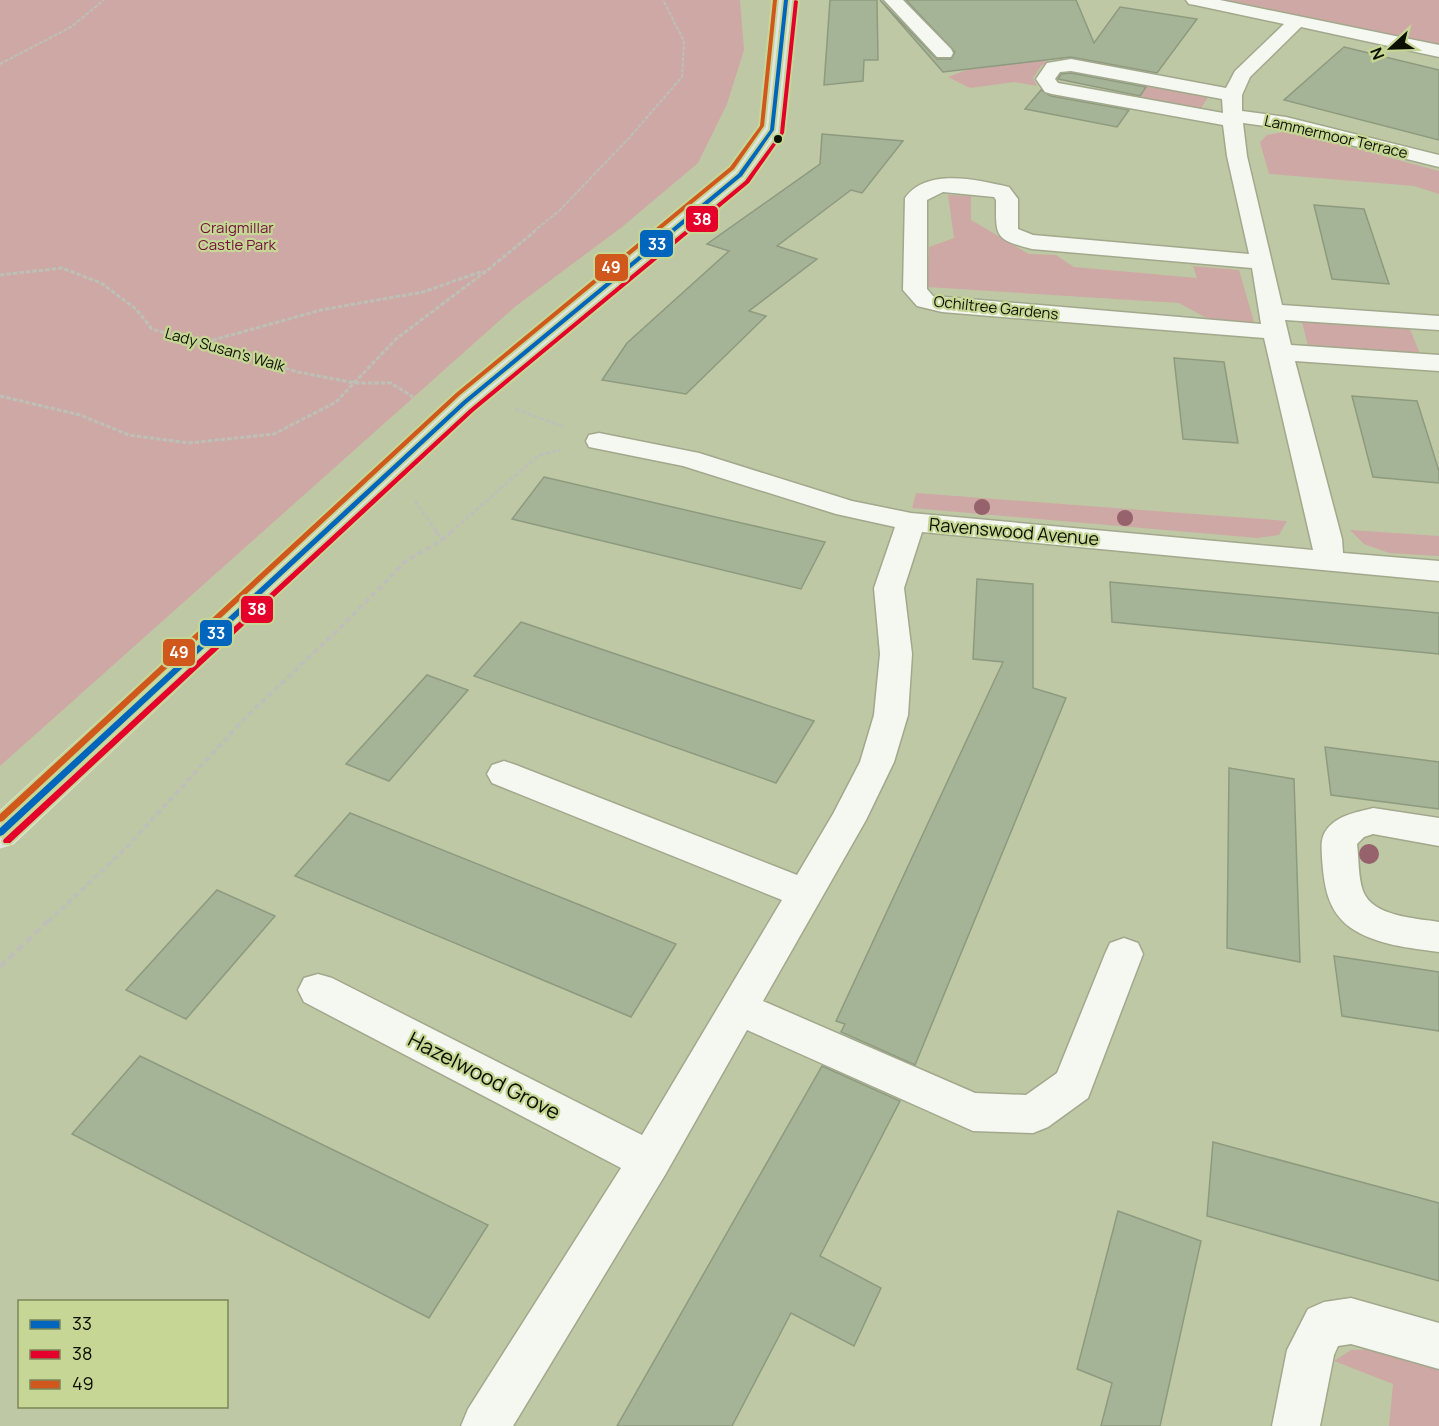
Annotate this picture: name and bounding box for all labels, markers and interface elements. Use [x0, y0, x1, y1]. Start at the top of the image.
north arrow [1361, 18, 1421, 78]
text: N [1365, 44, 1389, 63]
street label: Lammermoor Terrace [1262, 110, 1410, 163]
unlabelled marker [772, 133, 784, 145]
line badge: 38 [685, 205, 719, 233]
text: 38 [692, 208, 712, 230]
park label: Craigmillar Castle Park [198, 217, 277, 255]
line badge: 33 [639, 229, 674, 258]
text: 33 [648, 233, 666, 255]
line badge: 49 [594, 253, 629, 282]
text: 49 [601, 256, 621, 278]
street label: Ochiltree Gardens [933, 291, 1060, 325]
street label: Lady Susan's Walk [163, 322, 288, 377]
street label: Ravenswood Avenue [928, 512, 1100, 550]
line badge: 38 [240, 595, 274, 624]
text: 38 [247, 598, 267, 620]
line badge: 33 [199, 619, 233, 647]
text: 33 [207, 622, 225, 644]
line badge: 49 [162, 638, 196, 667]
text: 49 [169, 641, 189, 663]
street label: Hazelwood Grove [404, 1025, 565, 1126]
legend [18, 1300, 228, 1408]
text: 33 [72, 1311, 92, 1335]
text: 38 [72, 1341, 92, 1365]
text: 49 [72, 1371, 94, 1395]

